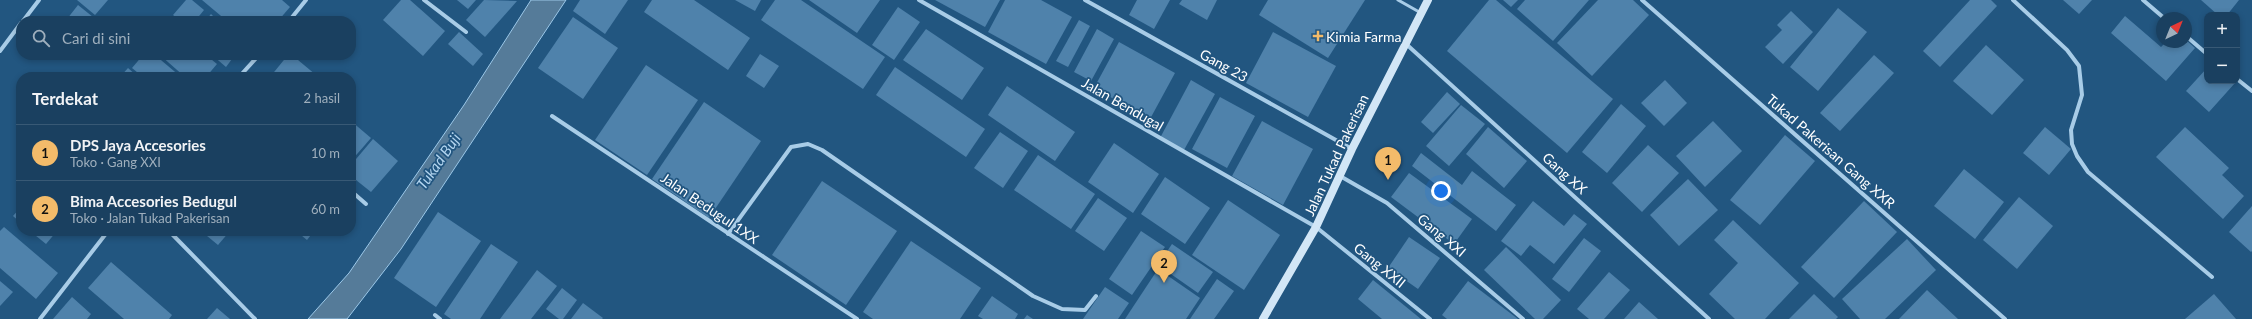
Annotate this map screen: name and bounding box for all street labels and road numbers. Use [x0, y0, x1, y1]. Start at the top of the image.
street label: Gang 23 [1197, 45, 1251, 85]
street label: Jalan Bendugal [1079, 74, 1167, 134]
street label: Tukad Pakerisan Gang XXR [1763, 90, 1899, 212]
street label: Jalan Tukad Pakerisan [1300, 91, 1372, 219]
street label: Gang XX [1539, 149, 1591, 197]
street label: Jalan Bedugul 1XX [658, 169, 762, 247]
street label: Gang XXI [1414, 210, 1470, 260]
street label: Gang XXII [1351, 239, 1409, 291]

